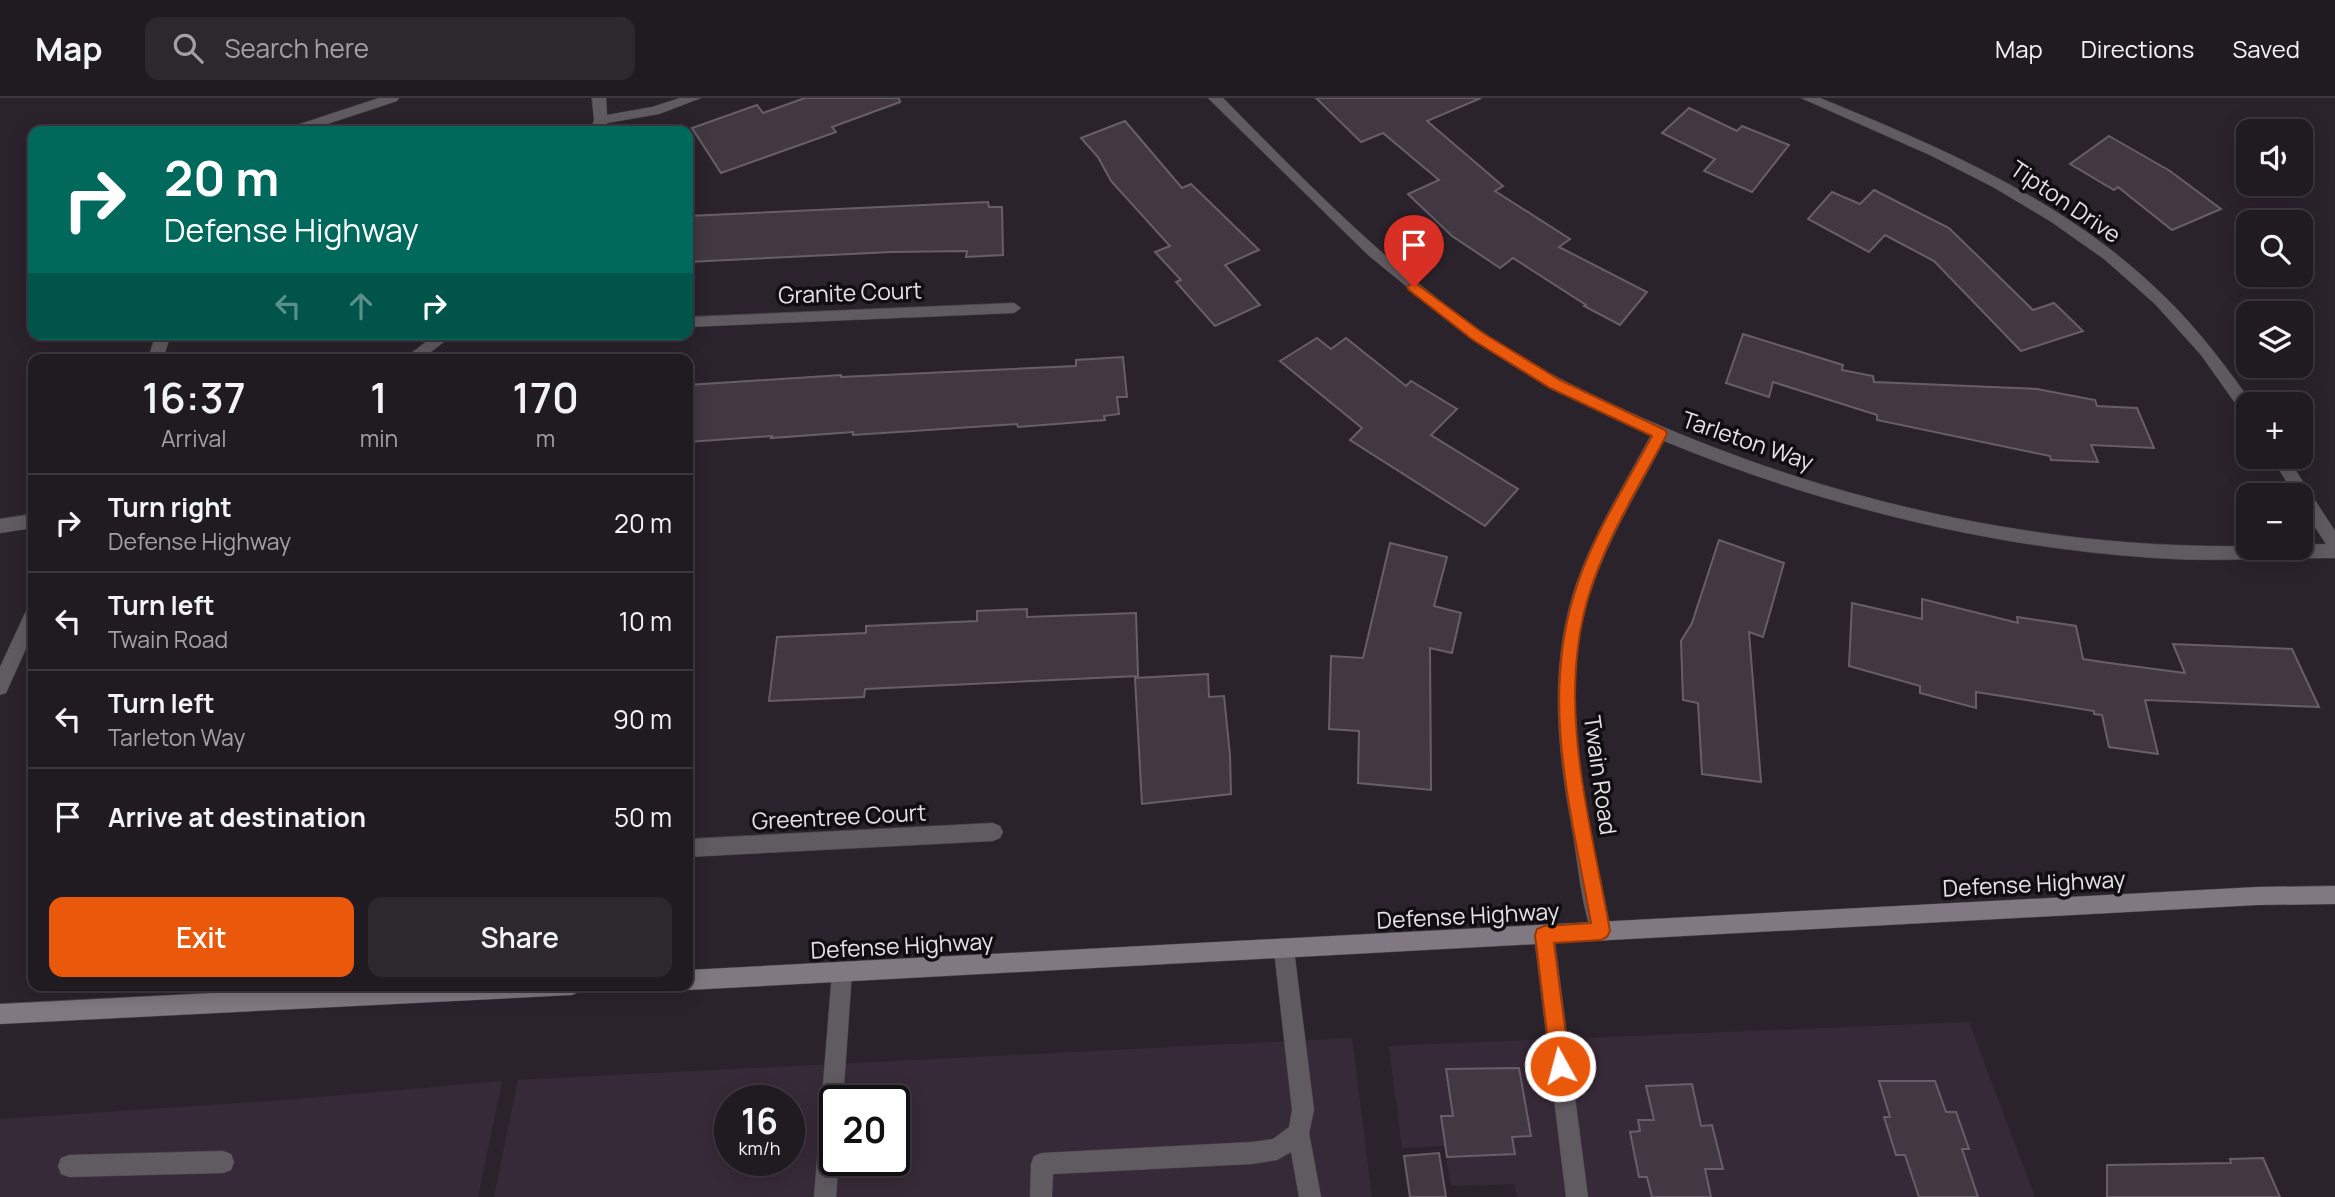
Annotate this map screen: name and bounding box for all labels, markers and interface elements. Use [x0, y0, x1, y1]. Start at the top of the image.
search box [145, 17, 635, 80]
text: Map [35, 26, 103, 71]
icon: search [169, 29, 207, 67]
text: Search here [225, 30, 369, 66]
text: Map [1995, 32, 2043, 65]
text: Directions [2081, 32, 2194, 65]
text: Saved [2232, 32, 2300, 65]
map controls [2236, 119, 2313, 560]
button: sound [2236, 119, 2313, 196]
text: 20 m [164, 144, 279, 211]
street label: Tipton Drive [2004, 152, 2128, 250]
icon: right [49, 154, 140, 245]
text: Defense Highway [164, 208, 419, 252]
button: search [2236, 210, 2313, 287]
pin [1384, 215, 1444, 287]
icon: arrive [1395, 226, 1433, 264]
street label: Granite Court [778, 273, 922, 311]
icon: left [269, 287, 307, 325]
icon: ahead [342, 287, 380, 325]
icon: right [415, 287, 453, 325]
button: layers [2236, 301, 2313, 378]
text: 16:37 [142, 368, 246, 426]
text: 1 [370, 368, 388, 426]
text: 170 [512, 368, 579, 426]
button: + [2236, 392, 2313, 469]
street label: Tarleton Way [1678, 403, 1818, 477]
text: Arrival [161, 422, 227, 454]
text: min [360, 422, 398, 454]
text: m [536, 422, 555, 454]
button: − [2236, 483, 2313, 560]
text: Turn right [108, 489, 232, 525]
icon: right [49, 504, 87, 542]
text: 20 m [614, 505, 672, 541]
text: Defense Highway [108, 525, 291, 557]
text: Turn left [108, 587, 215, 623]
icon: left [49, 602, 87, 640]
text: 10 m [619, 603, 672, 639]
text: Twain Road [108, 623, 228, 655]
text: Turn left [108, 685, 215, 721]
icon: left [49, 700, 87, 738]
text: 90 m [613, 701, 672, 737]
street label: Twain Road [1577, 713, 1625, 837]
text: Tarleton Way [108, 721, 245, 753]
street label: Greentree Court [751, 795, 927, 837]
icon: arrive [49, 798, 87, 836]
text: Arrive at destination [108, 799, 366, 835]
text: 50 m [614, 799, 672, 835]
street label: Defense Highway [1942, 862, 2126, 904]
street label: Defense Highway [1376, 894, 1560, 936]
button: Exit [49, 897, 354, 977]
button: Share [368, 897, 672, 977]
street label: Defense Highway [810, 924, 994, 966]
position arrow [1523, 1029, 1597, 1103]
speed limit sign: 20 [819, 1085, 910, 1176]
text: 16 [741, 1097, 778, 1145]
text: km/h [739, 1136, 780, 1160]

